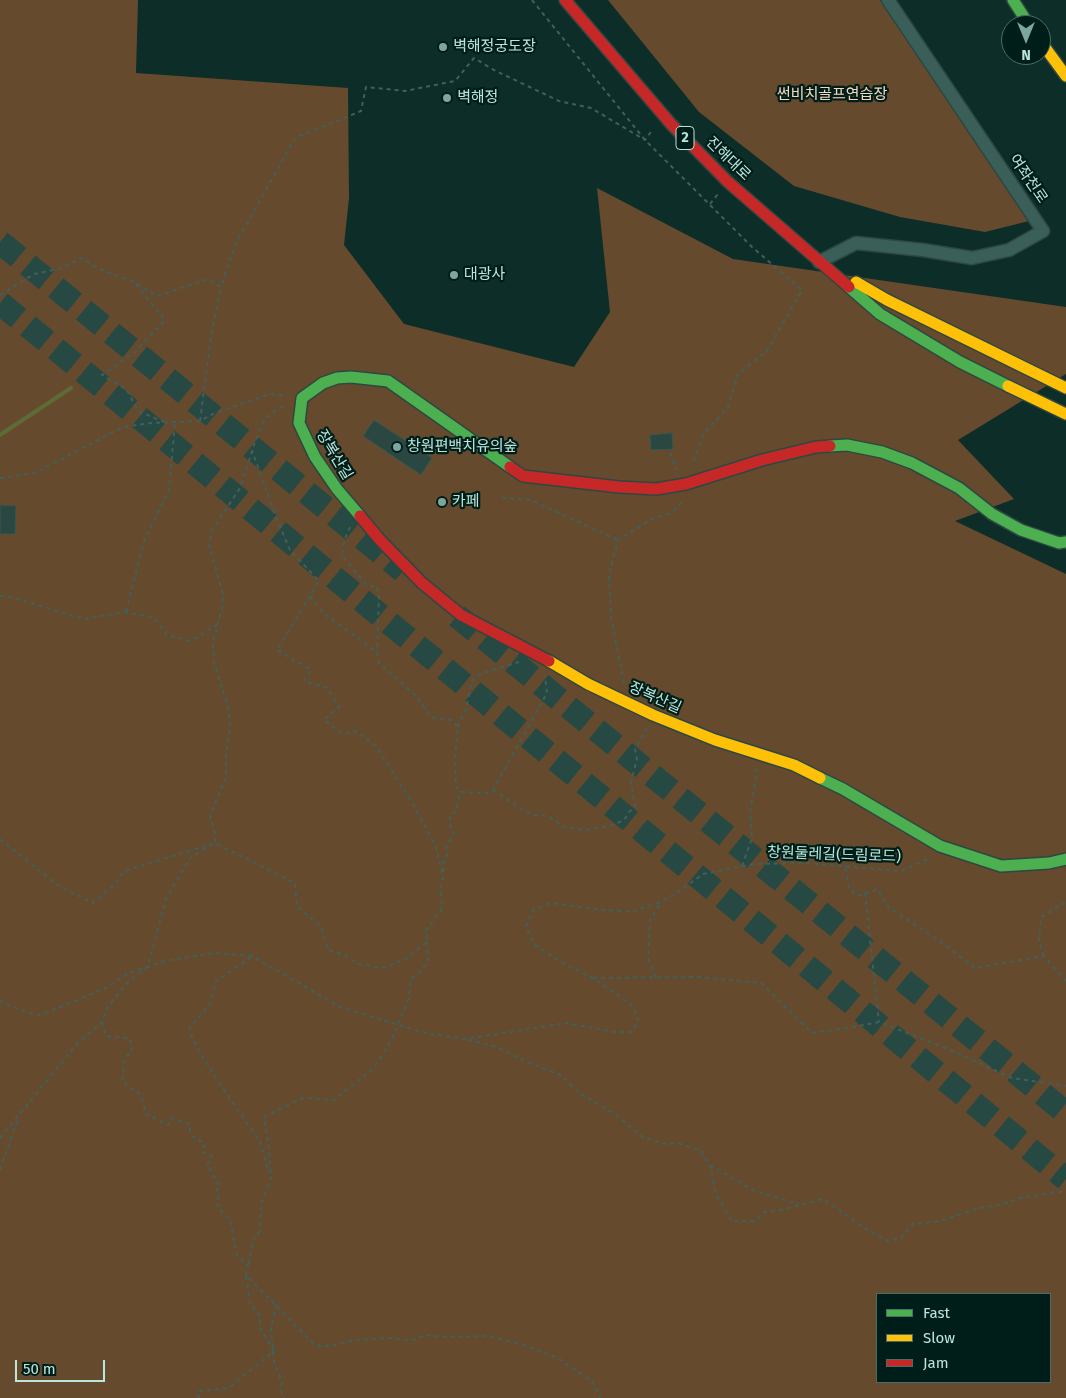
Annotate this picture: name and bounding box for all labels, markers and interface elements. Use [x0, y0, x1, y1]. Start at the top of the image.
north arrow [1001, 15, 1051, 65]
place label: 벽해정궁도장 [453, 38, 536, 56]
marker: 벽해정궁도장 [437, 41, 449, 53]
text: N [1021, 46, 1031, 63]
park label: 썬비치골프연습장 [777, 86, 887, 104]
place label: 벽해정 [457, 89, 498, 107]
marker: 벽해정 [441, 92, 453, 104]
road number: 2 [676, 126, 694, 150]
street label: 진해대로 [702, 133, 754, 185]
street label: 여좌천로 [1005, 151, 1051, 207]
place label: 대광사 [464, 266, 505, 284]
marker: 대광사 [448, 269, 460, 281]
street label: 장복산길 [312, 427, 356, 483]
place label: 창원편백치유의숲 [407, 438, 517, 456]
marker: 창원편백치유의숲 [391, 441, 403, 453]
place label: 카페 [452, 493, 480, 511]
marker: 카페 [436, 496, 448, 508]
street label: 장복산길 [626, 679, 684, 717]
street label: 창원둘레길(드림로드) [767, 844, 901, 866]
legend [876, 1293, 1051, 1383]
text: Fast [923, 1304, 950, 1322]
text: Slow [923, 1329, 955, 1347]
scale bar [18, 1350, 108, 1382]
text: Jam [923, 1354, 949, 1372]
text: 50 m [23, 1360, 56, 1378]

